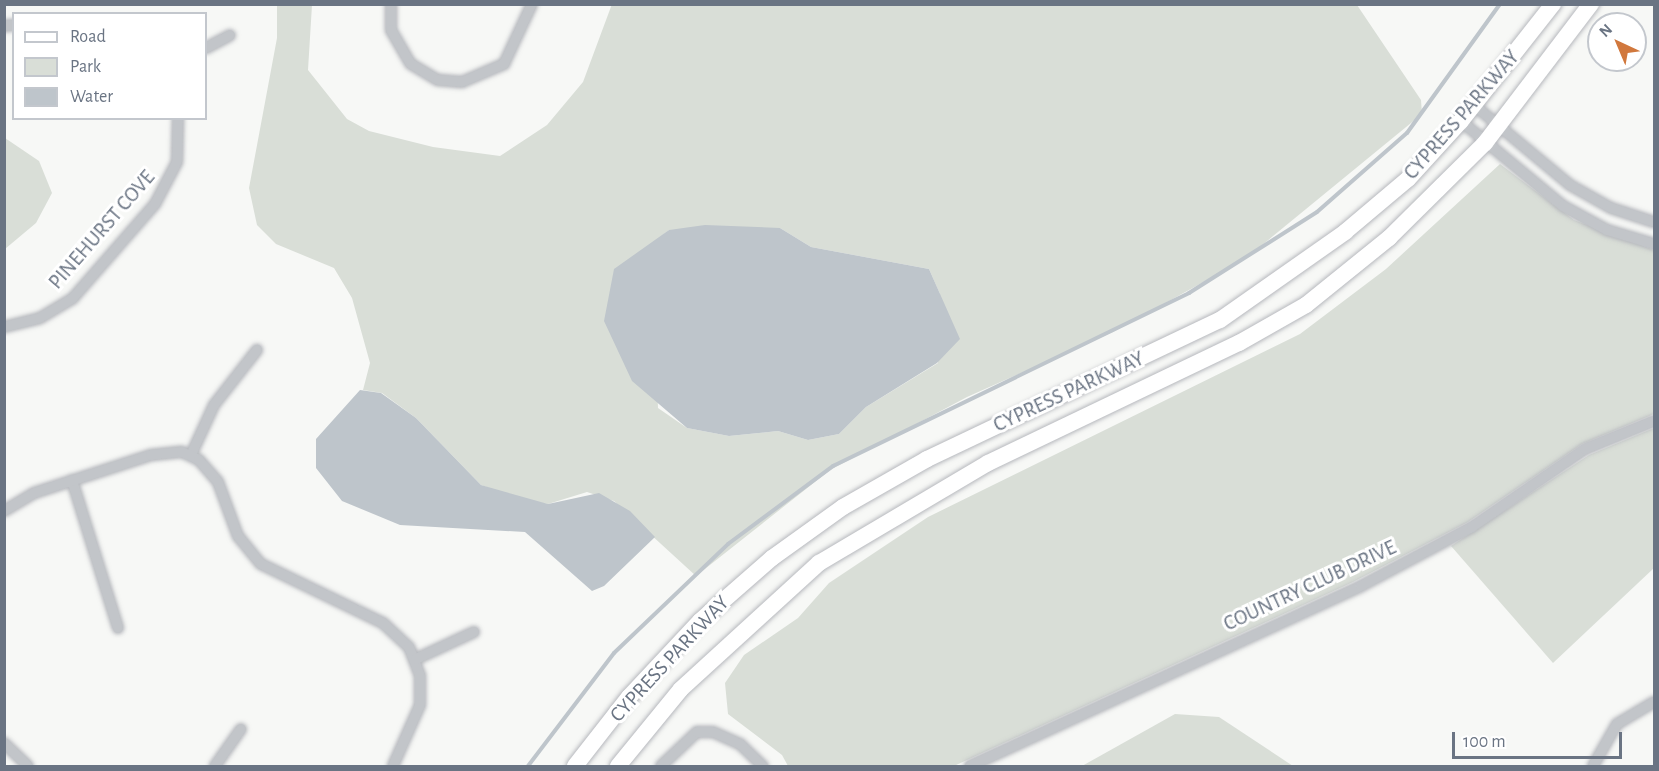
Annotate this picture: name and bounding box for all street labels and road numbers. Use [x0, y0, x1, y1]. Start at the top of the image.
street label: CYPRESS PARKWAY [1399, 45, 1525, 185]
street label: PINEHURST COVE [43, 165, 161, 295]
street label: CYPRESS PARKWAY [990, 346, 1148, 438]
street label: COUNTRY CLUB DRIVE [1220, 535, 1400, 637]
street label: CYPRESS PARKWAY [605, 591, 735, 727]

